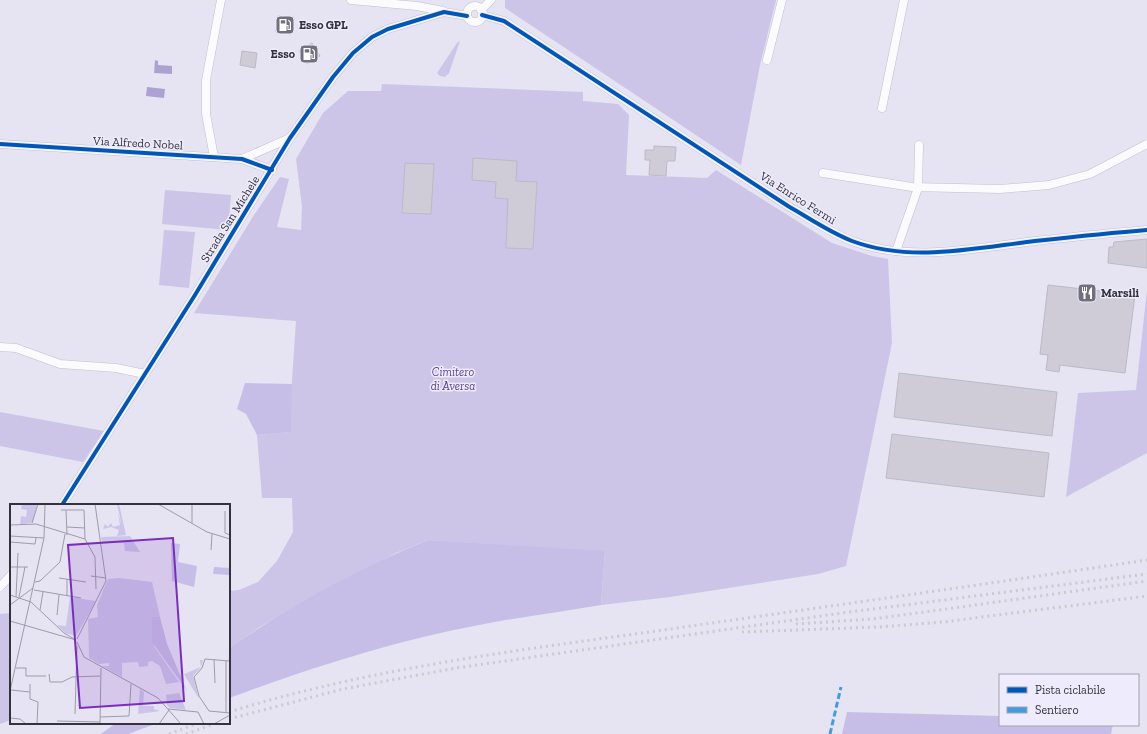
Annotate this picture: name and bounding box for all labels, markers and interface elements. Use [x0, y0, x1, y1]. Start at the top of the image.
fuel station icon: Esso GPL [274, 14, 296, 36]
place label: Esso GPL [299, 18, 348, 32]
fuel station icon: Esso [298, 43, 320, 65]
place label: Esso [271, 47, 296, 61]
street label: Via Alfredo Nobel [92, 134, 183, 152]
street label: Via Enrico Fermi [757, 168, 839, 227]
street label: Strada San Michele [198, 173, 262, 265]
restaurant icon: Marsili [1076, 282, 1098, 304]
place label: Marsili [1101, 286, 1140, 300]
park label: Cimitero di Aversa [431, 365, 475, 393]
inset map [10, 504, 230, 724]
legend [999, 674, 1139, 726]
text: Pista ciclabile [1035, 683, 1106, 697]
text: Sentiero [1035, 703, 1079, 717]

